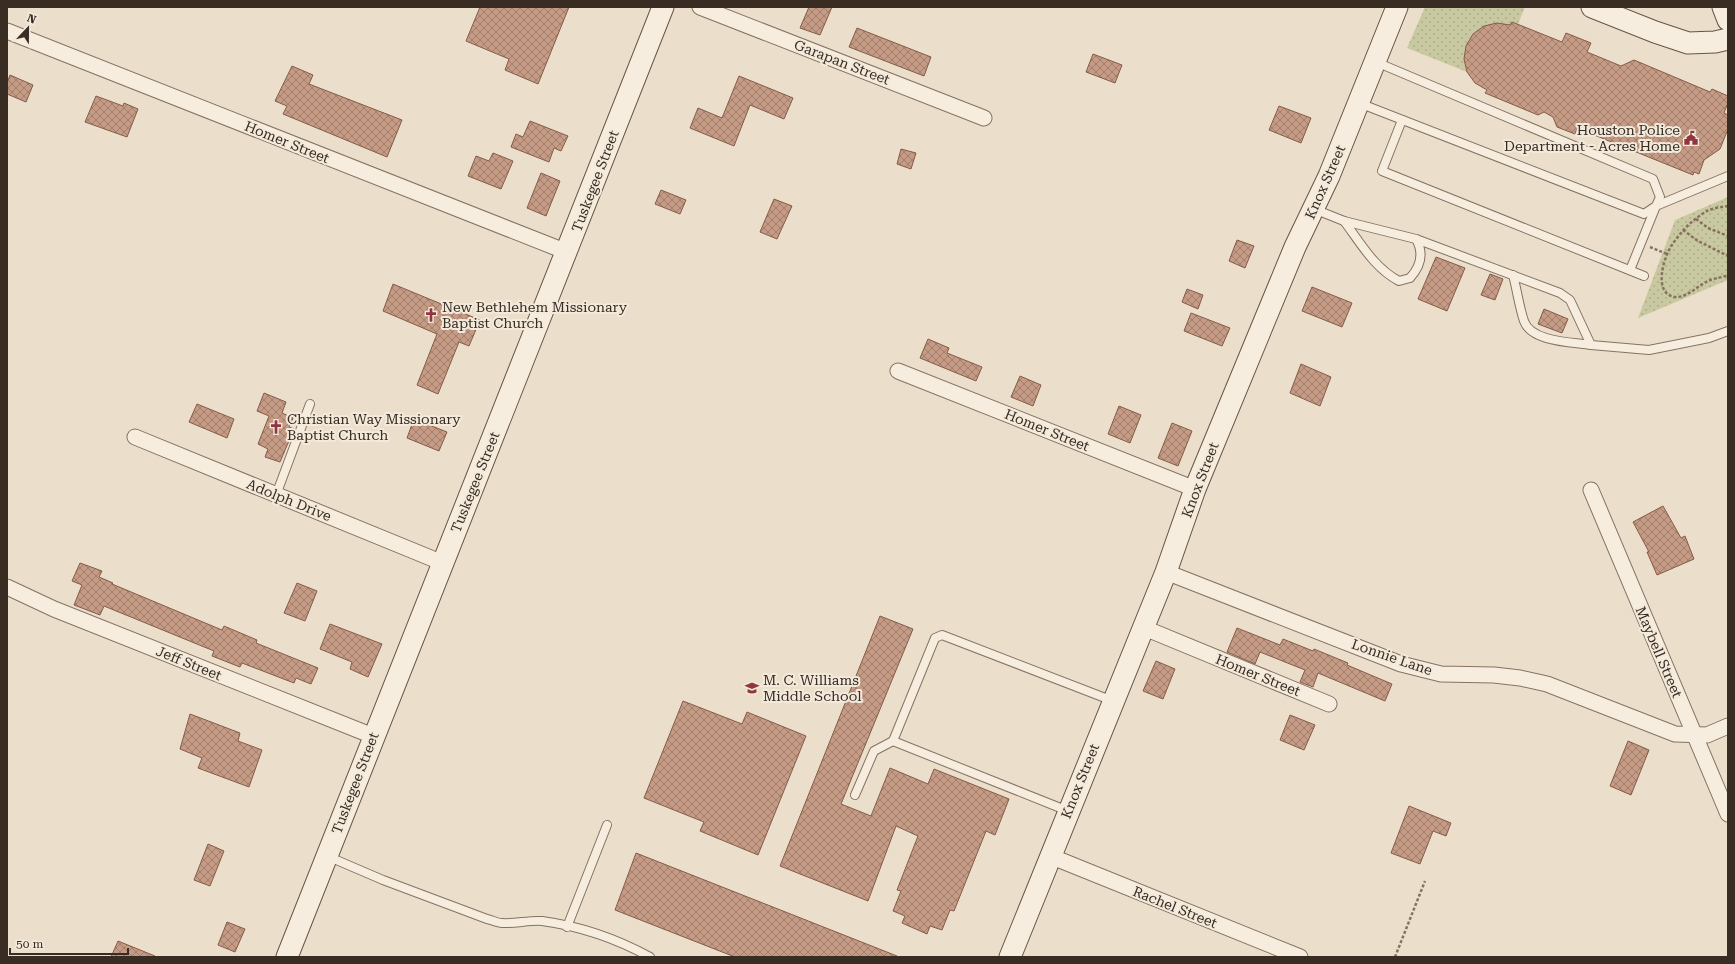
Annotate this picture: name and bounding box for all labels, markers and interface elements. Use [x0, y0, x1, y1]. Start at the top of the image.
north arrow [8, 8, 48, 48]
text: N [25, 12, 38, 27]
street label: Garapan Street [792, 36, 892, 88]
street label: Homer Street [242, 118, 332, 166]
place label: Houston Police Department - Acres Home [1504, 122, 1680, 154]
street label: Tuskegee Street [568, 128, 622, 234]
public building icon: Houston Police Department - Acres Home [1683, 130, 1699, 146]
street label: Knox Street [1302, 142, 1348, 222]
place label: New Bethlehem Missionary Baptist Church [442, 299, 628, 331]
church icon: New Bethlehem Missionary Baptist Church [423, 307, 439, 323]
street label: Homer Street [1002, 406, 1092, 454]
place label: Christian Way Missionary Baptist Church [287, 411, 461, 443]
church icon: Christian Way Missionary Baptist Church [268, 419, 284, 435]
street label: Tuskegee Street [447, 429, 503, 535]
street label: Knox Street [1178, 440, 1222, 520]
street label: Adolph Drive [244, 476, 334, 524]
street label: Maybell Street [1633, 604, 1685, 700]
street label: Lonnie Lane [1350, 636, 1435, 678]
street label: Jeff Street [154, 643, 224, 683]
street label: Homer Street [1213, 651, 1303, 699]
place label: M. C. Williams Middle School [763, 672, 862, 704]
school or university icon: M. C. Williams Middle School [744, 680, 760, 696]
street label: Tuskegee Street [328, 730, 382, 836]
street label: Knox Street [1058, 741, 1102, 821]
street label: Rachel Street [1131, 883, 1219, 931]
scale bar [10, 930, 128, 956]
text: 50 m [16, 937, 43, 951]

